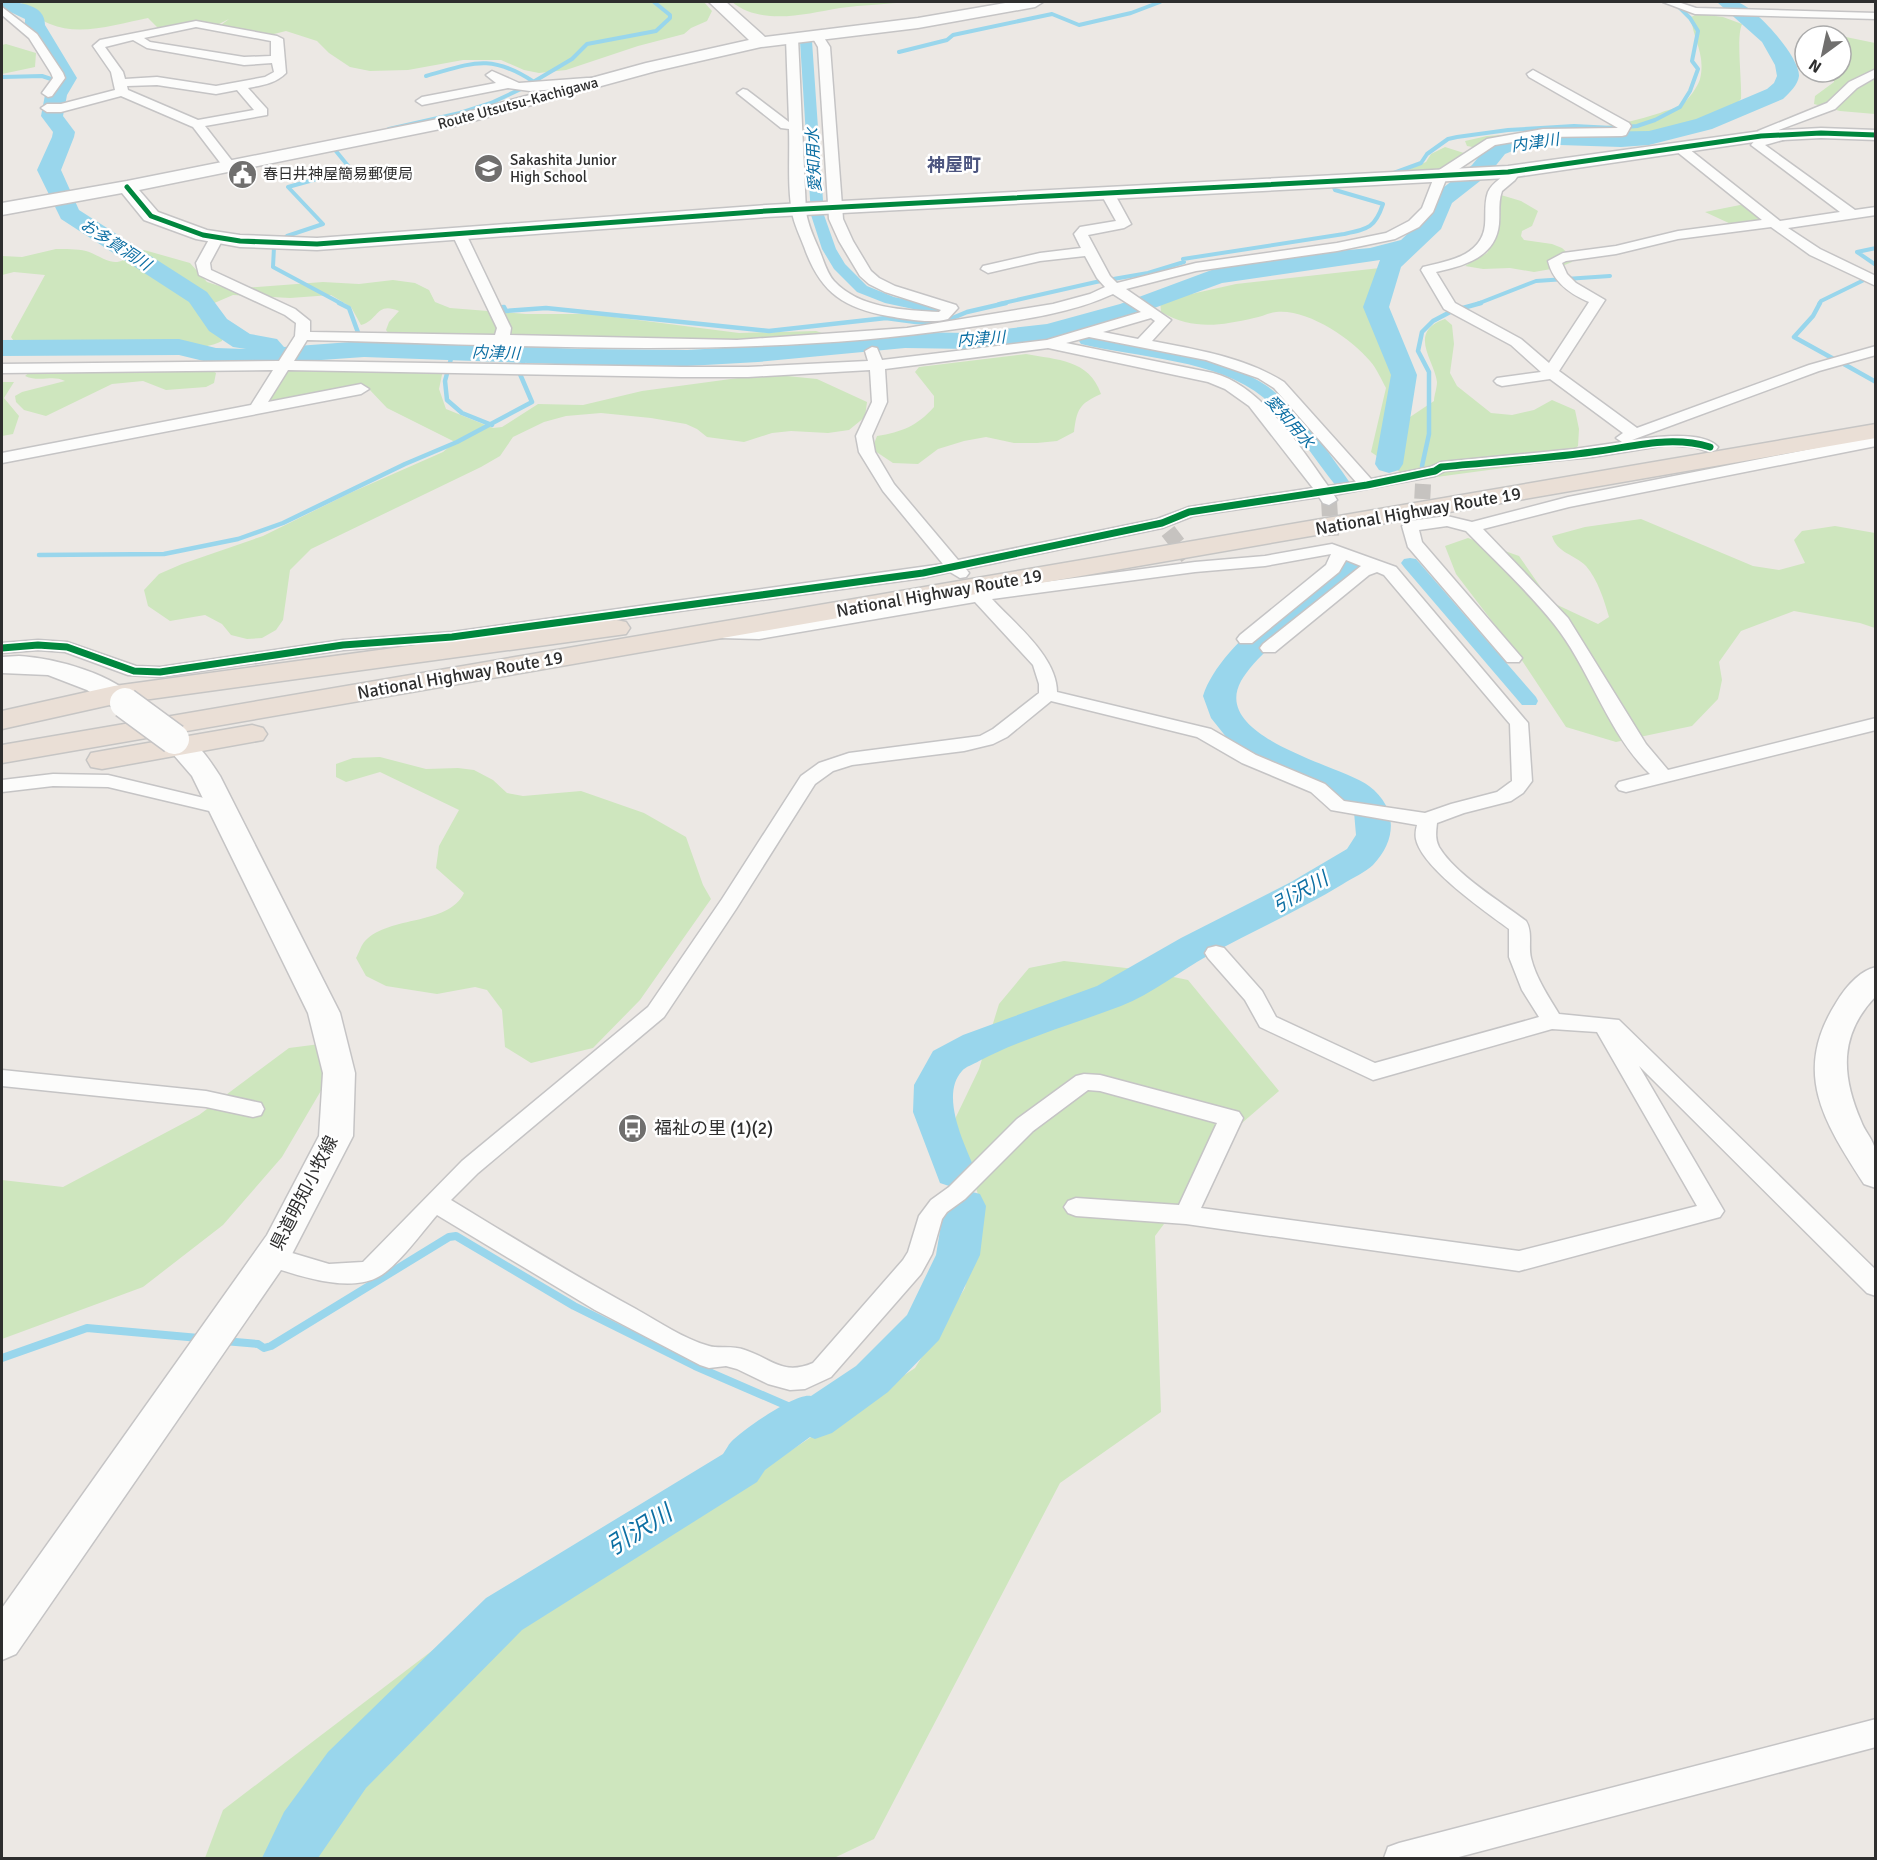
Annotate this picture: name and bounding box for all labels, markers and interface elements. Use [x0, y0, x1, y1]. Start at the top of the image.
north arrow [1793, 24, 1853, 84]
text: N [1805, 54, 1825, 77]
street label: Route Utsutsu-Kachigawa [436, 73, 600, 133]
water label: 愛知用水 [802, 125, 826, 192]
water label: 内津川 [1510, 129, 1562, 156]
place label: Sakashita Junior High School [510, 151, 617, 186]
school or university icon: Sakashita Junior High School [473, 153, 505, 185]
district label: 神屋町 [927, 154, 981, 176]
public building icon: 春日井神屋簡易郵便局 [226, 158, 258, 190]
place label: 春日井神屋簡易郵便局 [263, 165, 413, 183]
water label: お多賀洞川 [76, 215, 156, 276]
water label: 内津川 [956, 327, 1008, 351]
water label: 内津川 [472, 342, 522, 364]
water label: 愛知用水 [1261, 391, 1319, 454]
street label: National Highway Route 19 [1313, 482, 1523, 540]
street label: National Highway Route 19 [834, 564, 1044, 622]
street label: National Highway Route 19 [355, 646, 565, 704]
water label: 引沢川 [1268, 866, 1334, 918]
bus stop icon: 福祉の里 (1)(2) [617, 1112, 649, 1144]
place label: 福祉の里 (1)(2) [654, 1117, 773, 1139]
street label: 県道明知小牧線 [266, 1132, 342, 1254]
water label: 引沢川 [601, 1497, 680, 1562]

